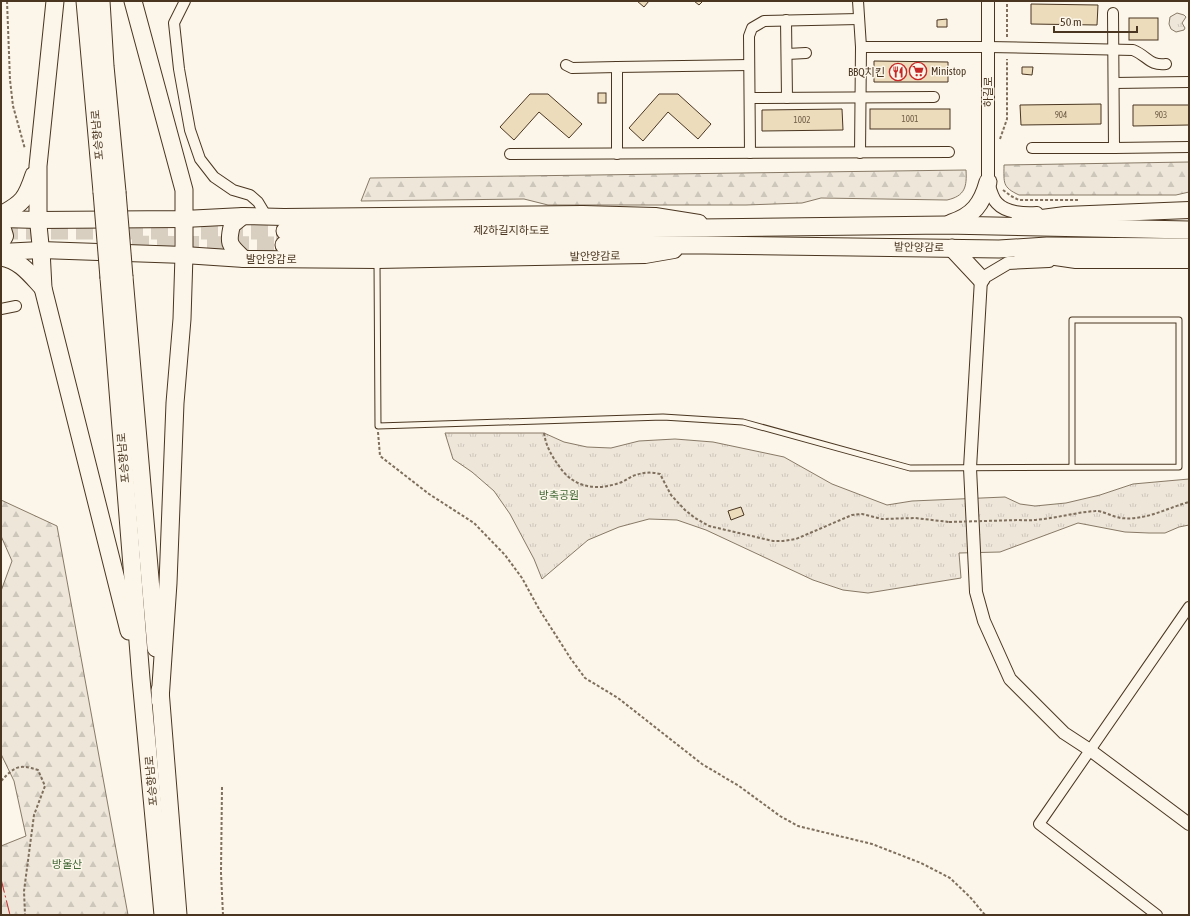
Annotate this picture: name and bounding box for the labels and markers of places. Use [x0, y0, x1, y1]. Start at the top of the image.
supermarket icon: Ministop [908, 61, 928, 81]
restaurant icon: BBQ치킨 [888, 62, 908, 82]
place label: Ministop [931, 65, 966, 77]
place label: BBQ치킨 [848, 66, 885, 78]

